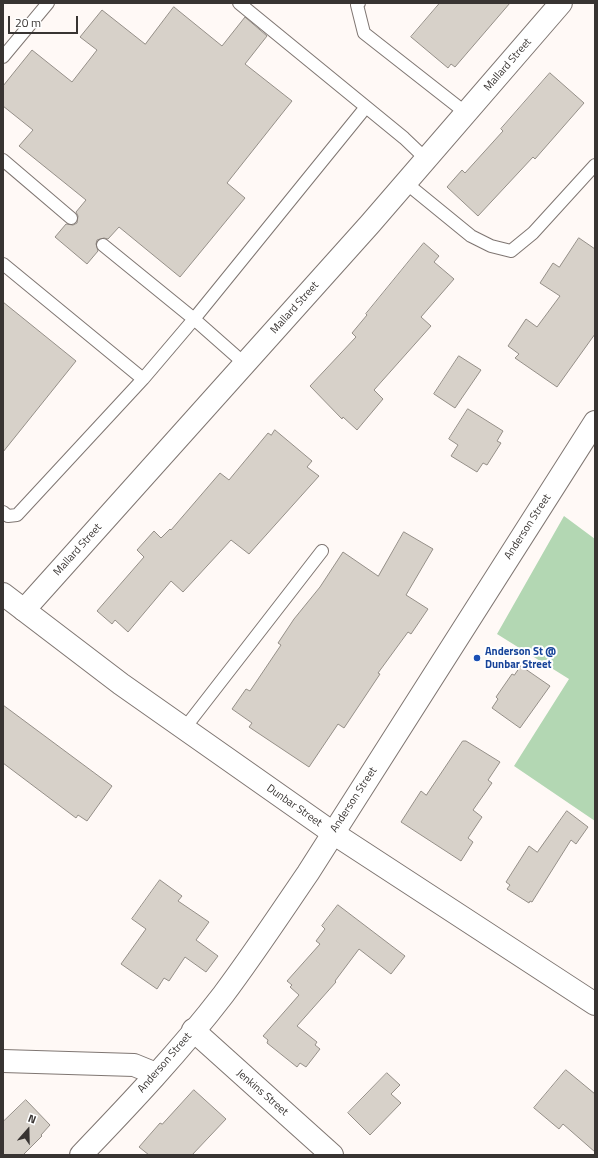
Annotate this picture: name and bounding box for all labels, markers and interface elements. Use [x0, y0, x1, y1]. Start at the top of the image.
scale bar [10, 8, 80, 34]
text: 20 m [15, 13, 41, 32]
street label: Mallard Street [481, 36, 535, 94]
street label: Mallard Street [268, 279, 322, 337]
street label: Anderson Street [502, 492, 554, 562]
street label: Mallard Street [51, 521, 105, 579]
place label: Anderson St @ Dunbar Street [485, 645, 556, 671]
marker: Anderson St @ Dunbar Street [472, 653, 482, 663]
street label: Anderson Street [328, 765, 380, 835]
street label: Dunbar Street [264, 782, 324, 830]
street label: Anderson Street [135, 1030, 195, 1096]
street label: Jenkins Street [233, 1067, 291, 1119]
north arrow [8, 1110, 48, 1150]
text: N [26, 1110, 38, 1128]

